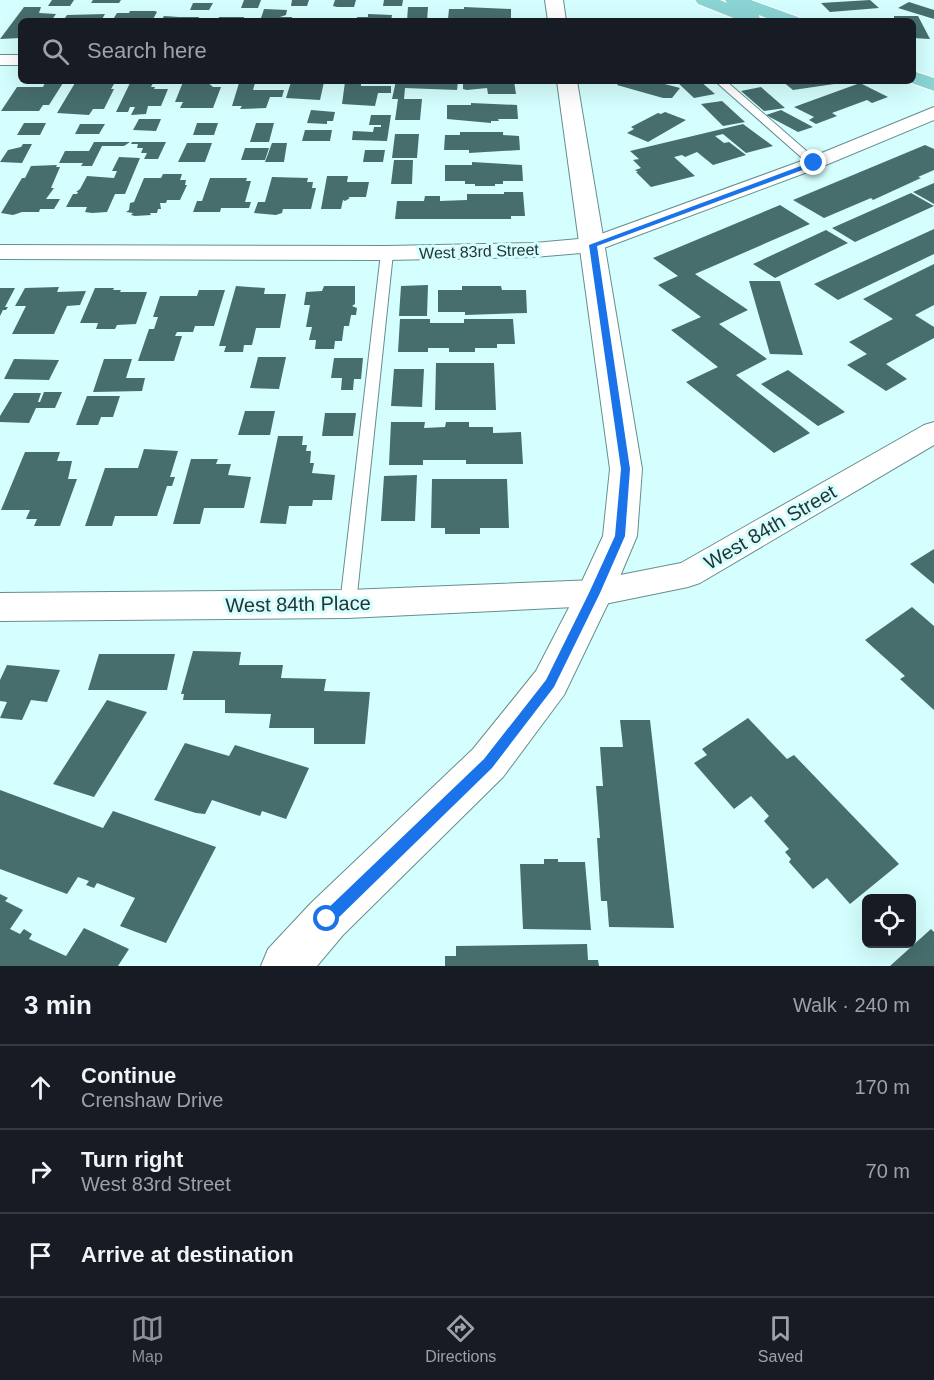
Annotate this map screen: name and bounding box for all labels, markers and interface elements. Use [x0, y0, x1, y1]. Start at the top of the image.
search box [18, 18, 916, 84]
icon: search [39, 35, 72, 68]
text: Search here [87, 38, 207, 63]
route end [800, 149, 826, 175]
street label: West 83rd Street [419, 241, 540, 262]
street label: West 84th Street [700, 480, 840, 574]
street label: West 84th Place [225, 592, 371, 616]
map controls [862, 894, 916, 948]
button: locate [862, 894, 916, 948]
route start [313, 905, 339, 931]
text: 3 min [24, 990, 92, 1020]
text: Walk · 240 m [793, 994, 910, 1016]
text: Continue [81, 1063, 176, 1088]
icon: ahead [24, 1071, 57, 1104]
text: 170 m [854, 1076, 910, 1098]
text: Crenshaw Drive [81, 1089, 223, 1111]
text: Turn right [81, 1147, 183, 1172]
icon: right [24, 1155, 57, 1188]
text: 70 m [866, 1160, 910, 1182]
text: West 83rd Street [81, 1173, 231, 1195]
icon: arrive [24, 1239, 57, 1272]
text: Arrive at destination [81, 1242, 294, 1267]
tab: Map [131, 1312, 164, 1366]
tab: Directions [425, 1312, 496, 1366]
tab: Saved [758, 1312, 803, 1366]

